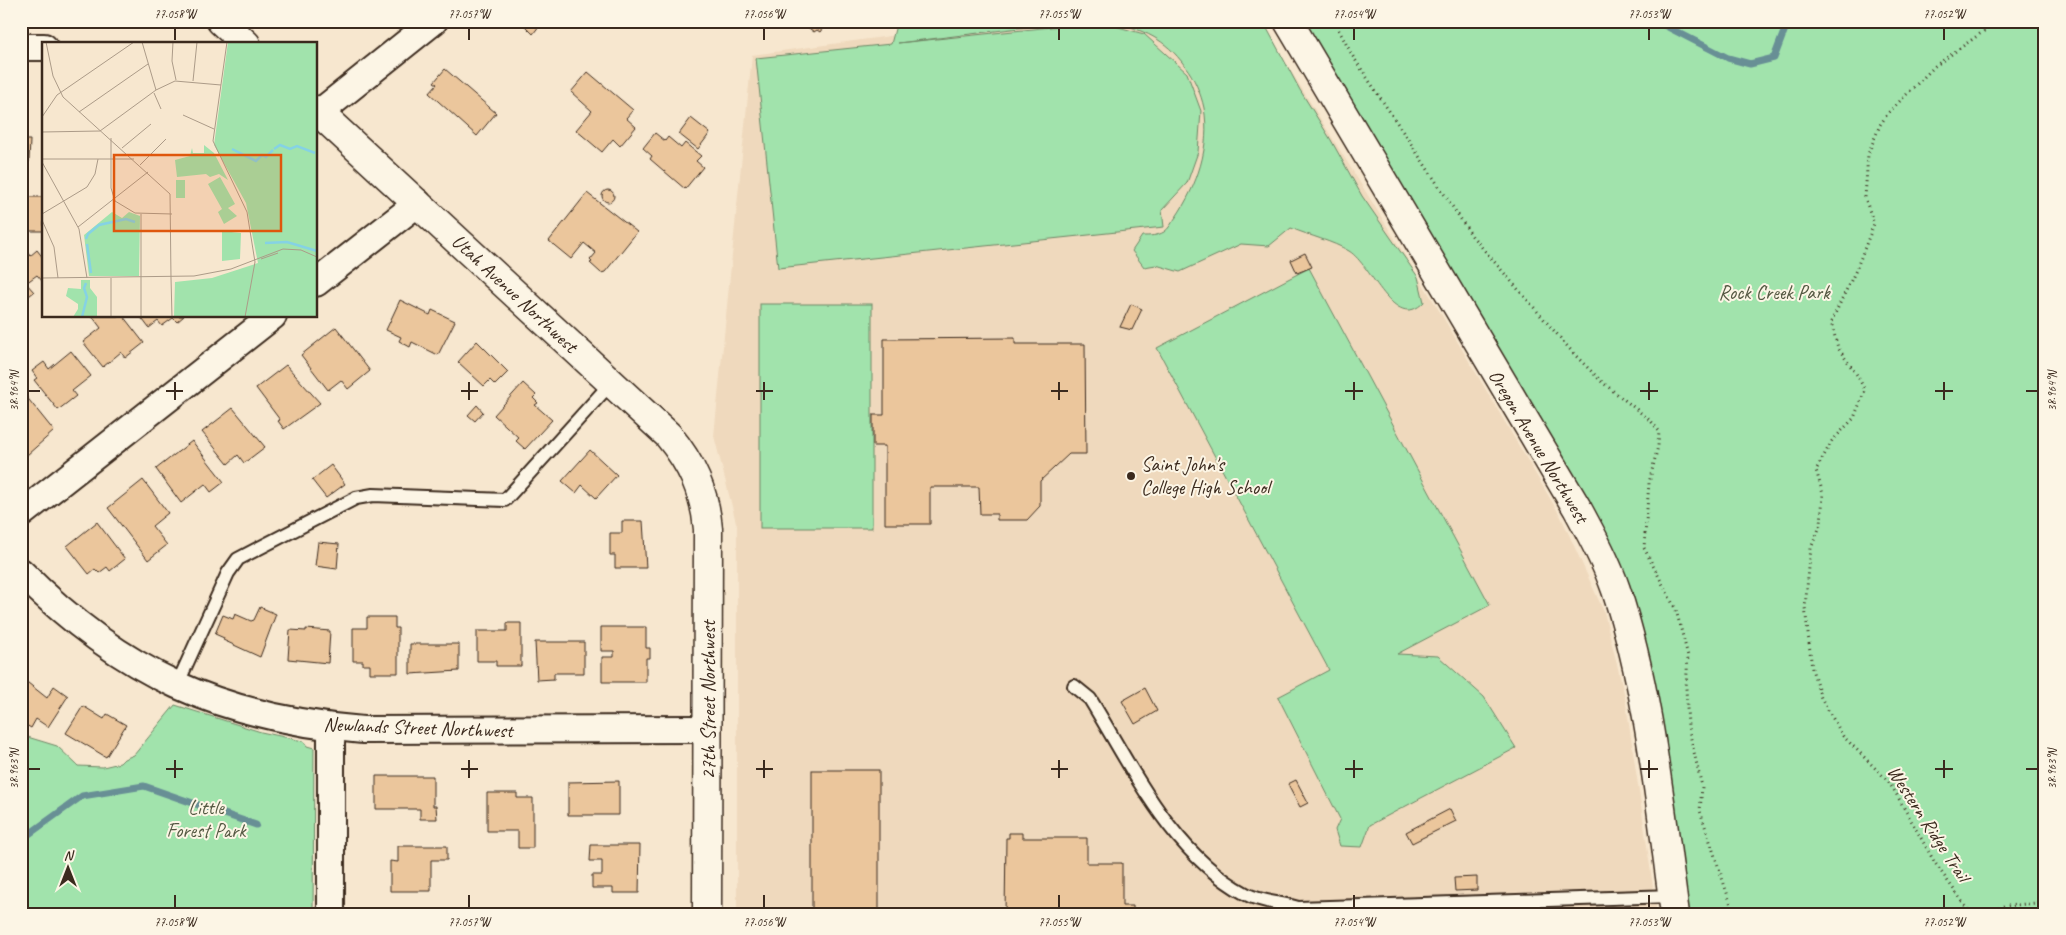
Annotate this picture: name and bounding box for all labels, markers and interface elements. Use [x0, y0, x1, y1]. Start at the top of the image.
text: 77.058°W [154, 6, 198, 22]
text: 77.057°W [448, 6, 492, 22]
text: 77.056°W [743, 6, 787, 22]
text: 77.055°W [1038, 6, 1082, 22]
text: 77.054°W [1333, 6, 1377, 22]
text: 77.053°W [1628, 6, 1672, 22]
text: 77.052°W [1923, 6, 1967, 22]
inset map [42, 42, 318, 318]
street label: Utah Avenue Northwest [446, 229, 585, 360]
park label: Rock Creek Park [1719, 280, 1831, 305]
street label: Oregon Avenue Northwest [1483, 365, 1595, 530]
text: 38.964°N [6, 369, 22, 411]
text: 38.964°N [2044, 369, 2060, 411]
place label: Saint John's College High School [1141, 452, 1273, 500]
marker: Saint John's College High School [1125, 470, 1137, 482]
street label: 27th Street Northwest [696, 618, 721, 779]
street label: Newlands Street Northwest [323, 712, 515, 743]
text: 38.963°N [6, 747, 22, 789]
text: 38.963°N [2044, 747, 2060, 789]
street label: Western Ridge Trail [1882, 761, 1977, 889]
park label: Little Forest Park [167, 795, 247, 843]
north arrow [42, 842, 92, 892]
text: N [64, 847, 75, 864]
text: 77.058°W [154, 914, 198, 930]
text: 77.057°W [448, 914, 492, 930]
text: 77.056°W [743, 914, 787, 930]
text: 77.055°W [1038, 914, 1082, 930]
text: 77.054°W [1333, 914, 1377, 930]
text: 77.053°W [1628, 914, 1672, 930]
text: 77.052°W [1923, 914, 1967, 930]

